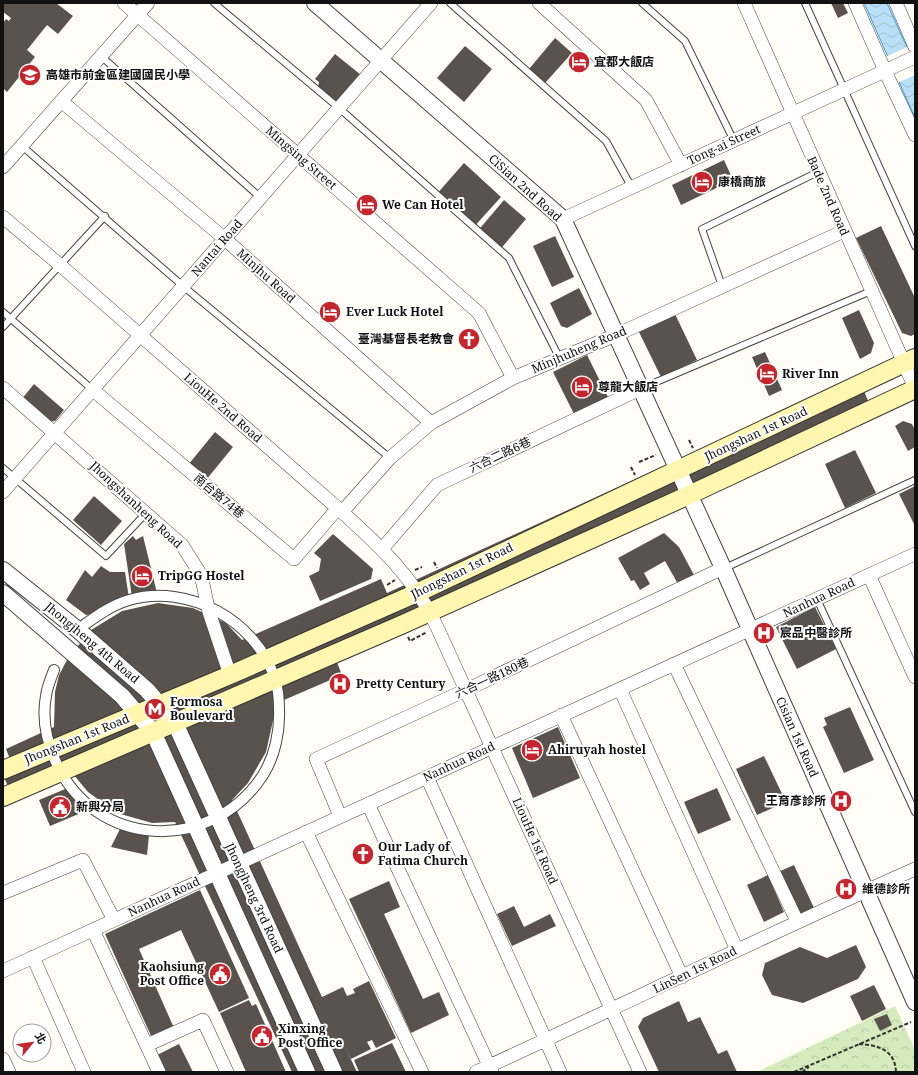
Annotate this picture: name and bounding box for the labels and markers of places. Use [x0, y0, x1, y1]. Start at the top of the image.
hotel icon: 宜都大飯店 [566, 49, 592, 75]
place label: 宜都大飯店 [594, 53, 654, 70]
school or university icon: 高雄市前金區建國國民小學 [17, 62, 43, 88]
place label: 高雄市前金區建國國民小學 [46, 66, 190, 83]
hotel icon: 康橋商旅 [689, 169, 715, 195]
place label: 康橋商旅 [718, 173, 766, 190]
hotel icon: We Can Hotel [354, 192, 380, 218]
place label: We Can Hotel [382, 196, 464, 213]
hotel icon: Ever Luck Hotel [317, 299, 343, 325]
place label: Ever Luck Hotel [346, 303, 444, 320]
church icon: 臺灣基督長老教會 [456, 326, 482, 352]
place label: 臺灣基督長老教會 [358, 330, 454, 347]
hotel icon: River Inn [754, 361, 780, 387]
place label: River Inn [782, 365, 839, 382]
hotel icon: 尊龍大飯店 [569, 374, 595, 400]
place label: 尊龍大飯店 [598, 378, 658, 395]
hotel icon: TripGG Hostel [129, 563, 155, 589]
place label: TripGG Hostel [158, 567, 245, 584]
hospital icon: 宸品中醫診所 [751, 620, 777, 646]
place label: 宸品中醫診所 [780, 624, 852, 641]
hospital icon: Pretty Century [327, 671, 353, 697]
place label: Pretty Century [356, 675, 446, 692]
place label: Formosa Boulevard [170, 693, 233, 724]
metro station icon: Formosa Boulevard [142, 696, 168, 722]
hotel icon: Ahiruyah hostel [519, 737, 545, 763]
place label: Ahiruyah hostel [548, 741, 647, 758]
hospital icon: 王育彥診所 [828, 788, 854, 814]
place label: 王育彥診所 [766, 792, 826, 809]
public building icon: 新興分局 [47, 794, 73, 820]
place label: 新興分局 [76, 798, 124, 815]
place label: Our Lady of Fatima Church [378, 838, 468, 869]
church icon: Our Lady of Fatima Church [350, 841, 376, 867]
hospital icon: 維德診所 [833, 876, 859, 902]
place label: 維德診所 [862, 880, 910, 897]
place label: Kaohsiung Post Office [140, 958, 204, 989]
public building icon: Kaohsiung Post Office [207, 961, 233, 987]
place label: Xinxing Post Office [278, 1020, 342, 1051]
public building icon: Xinxing Post Office [249, 1023, 275, 1049]

